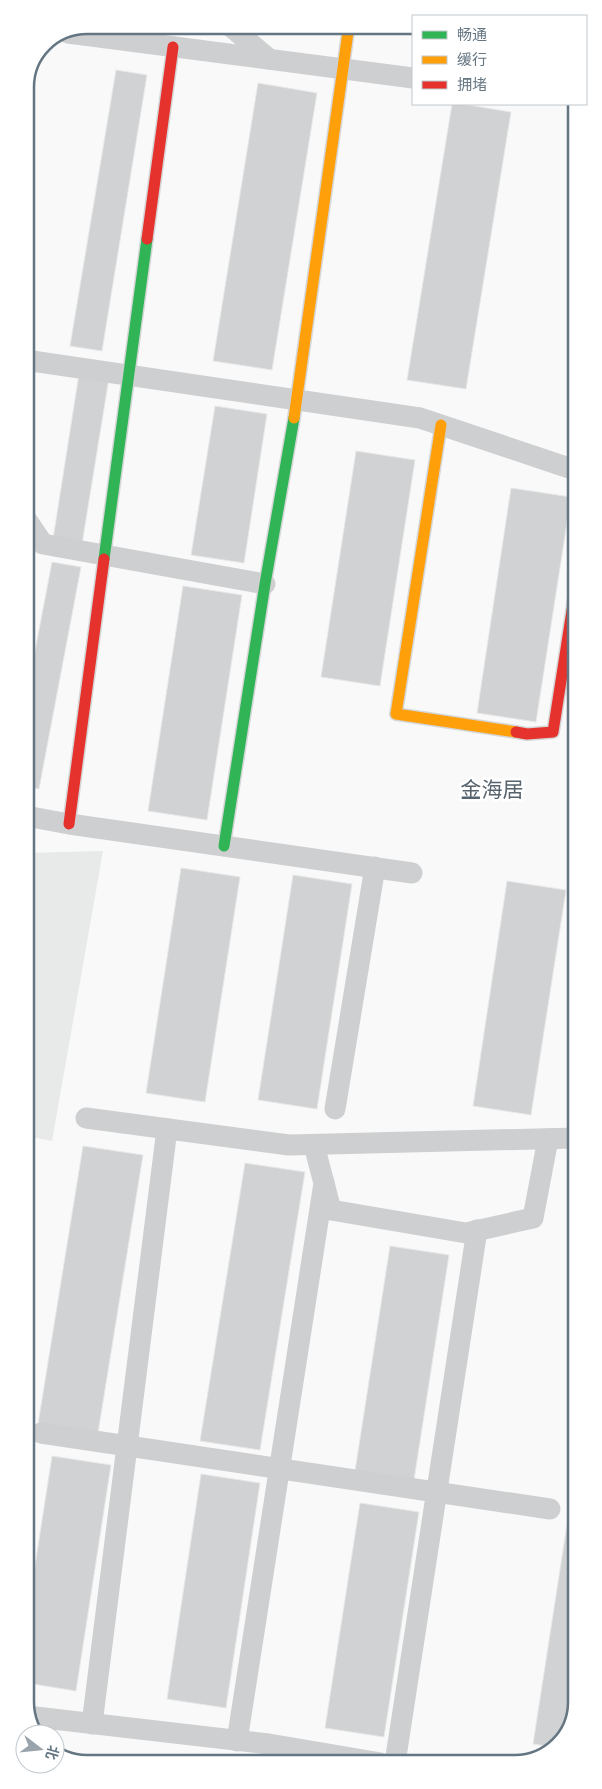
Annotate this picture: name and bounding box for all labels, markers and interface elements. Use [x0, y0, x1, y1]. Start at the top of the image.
legend [412, 15, 587, 105]
text: 畅通 [457, 24, 487, 46]
text: 缓行 [457, 49, 487, 71]
text: 拥堵 [457, 74, 487, 96]
district label: 金海居 [461, 775, 524, 805]
north arrow [15, 1724, 65, 1774]
text: 北 [41, 1743, 64, 1762]

